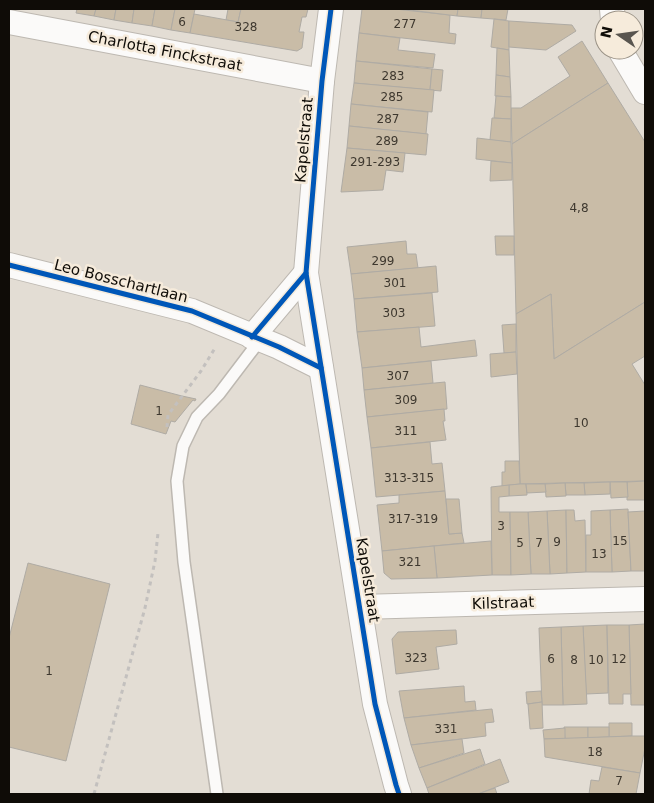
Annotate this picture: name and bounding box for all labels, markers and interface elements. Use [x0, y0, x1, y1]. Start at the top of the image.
north arrow [594, 10, 644, 60]
house number: 6 [178, 15, 186, 29]
house number: 277 [394, 17, 416, 31]
house number: 328 [235, 20, 257, 34]
text: N [597, 25, 615, 40]
street label: Charlotta Finckstraat [86, 27, 244, 75]
house number: 283 [382, 69, 404, 83]
house number: 285 [381, 90, 403, 104]
street label: Kapelstraat [291, 96, 317, 184]
house number: 287 [377, 112, 399, 126]
house number: 289 [376, 134, 398, 148]
house number: 291-293 [350, 155, 400, 169]
house number: 4,8 [569, 201, 589, 215]
house number: 299 [372, 254, 394, 268]
street label: Leo Bosschartlaan [52, 256, 190, 306]
house number: 301 [384, 276, 406, 290]
house number: 303 [383, 306, 405, 320]
house number: 307 [387, 369, 409, 383]
house number: 309 [395, 393, 417, 407]
house number: 1 [155, 404, 163, 418]
house number: 10 [573, 416, 589, 430]
house number: 311 [395, 424, 417, 438]
house number: 313-315 [384, 471, 434, 485]
house number: 317-319 [388, 512, 438, 526]
house number: 3 [497, 519, 505, 533]
house number: 15 [612, 534, 628, 548]
house number: 9 [553, 535, 561, 549]
street label: Kapelstraat [352, 536, 384, 624]
house number: 5 [516, 536, 524, 550]
house number: 7 [535, 536, 543, 550]
house number: 13 [591, 547, 607, 561]
house number: 321 [399, 555, 421, 569]
street label: Kilstraat [472, 593, 535, 613]
house number: 323 [405, 651, 427, 665]
house number: 6 [547, 652, 555, 666]
house number: 12 [611, 652, 627, 666]
house number: 8 [570, 653, 578, 667]
house number: 10 [588, 653, 604, 667]
house number: 1 [45, 664, 53, 678]
house number: 331 [435, 722, 457, 736]
house number: 18 [587, 745, 603, 759]
house number: 7 [615, 774, 623, 788]

